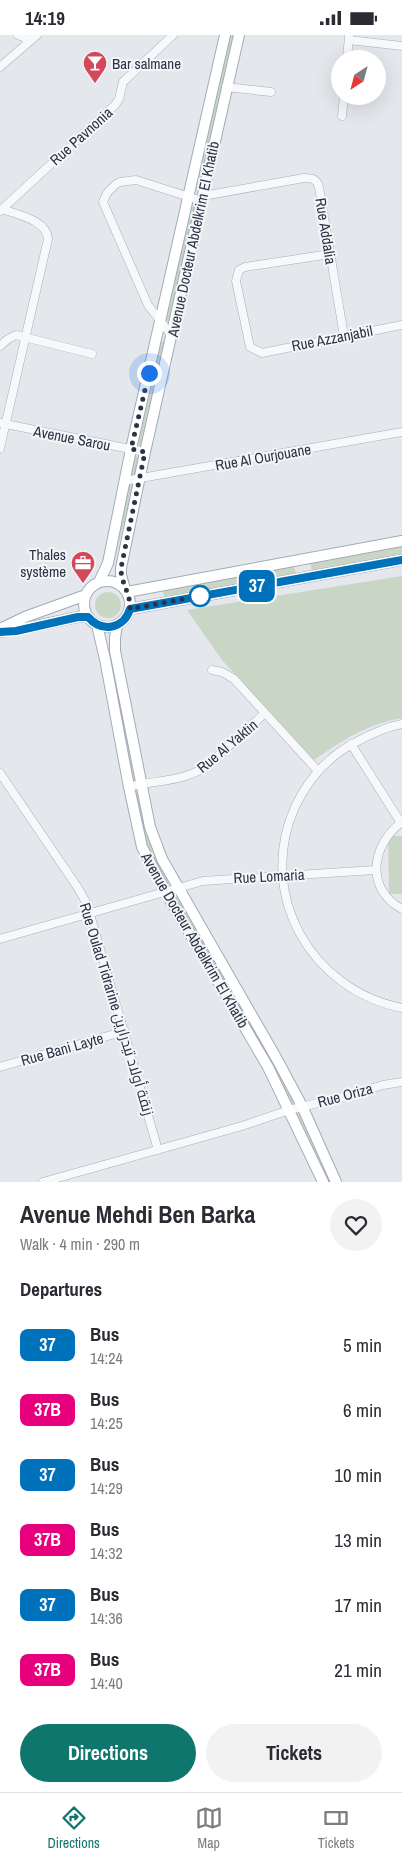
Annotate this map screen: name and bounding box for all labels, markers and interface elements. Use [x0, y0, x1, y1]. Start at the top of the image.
text: 14:19 [25, 5, 65, 31]
bar icon: Bar salmane [82, 50, 108, 84]
north arrow [331, 50, 386, 105]
map controls [331, 50, 386, 105]
place label: Bar salmane [112, 53, 181, 74]
street label: Rue Pavnonia [45, 102, 117, 170]
street label: Avenue Docteur Abdelkrim El Khatib [162, 139, 224, 340]
street label: Rue Addalia [310, 196, 342, 266]
street label: Rue Azzanjabil [290, 320, 374, 356]
your location [137, 361, 162, 386]
street label: Avenue Sarou [31, 420, 112, 456]
street label: Rue Al Ourjouane [213, 438, 313, 476]
place label: Thales système [20, 544, 66, 582]
office icon: Thales système [70, 550, 96, 584]
line badge: 37 [234, 570, 280, 602]
text: 37 [249, 573, 265, 598]
unlabelled marker [189, 585, 211, 607]
street label: Rue Al Yaktin [192, 714, 262, 778]
street label: Avenue Docteur Abdelkrim El Khatib [136, 848, 254, 1032]
street label: Rue Lomaria [233, 864, 305, 888]
street label: Rue Oulad Tidrarine زنقة أولاد تيدرارين [75, 900, 159, 1118]
street label: Rue Bani Layte [18, 1027, 106, 1071]
street label: Rue Oriza [315, 1078, 375, 1112]
text: Avenue Mehdi Ben Barka [20, 1198, 256, 1230]
button: heart [330, 1199, 382, 1251]
text: Walk · 4 min · 290 m [20, 1233, 140, 1255]
text: Departures [20, 1276, 102, 1302]
text: Bus [90, 1321, 119, 1347]
text: 37 [39, 1332, 56, 1357]
text: 5 min [343, 1332, 382, 1358]
text: 14:24 [90, 1347, 123, 1369]
text: Bus [90, 1386, 119, 1412]
text: 37B [34, 1397, 61, 1422]
text: 6 min [343, 1397, 382, 1423]
text: 14:25 [90, 1412, 123, 1434]
text: Bus [90, 1451, 119, 1477]
text: 37 [39, 1462, 56, 1487]
text: 10 min [334, 1462, 382, 1488]
text: 14:29 [90, 1477, 123, 1499]
text: Bus [90, 1516, 119, 1542]
text: 37B [34, 1527, 61, 1552]
text: 13 min [334, 1527, 382, 1553]
text: 14:32 [90, 1542, 123, 1564]
text: Bus [90, 1581, 119, 1607]
text: 37 [39, 1592, 56, 1617]
text: 17 min [334, 1592, 382, 1618]
text: 14:36 [90, 1607, 123, 1629]
text: Bus [90, 1646, 119, 1672]
text: 37B [34, 1657, 61, 1682]
text: 21 min [334, 1657, 382, 1683]
text: 14:40 [90, 1672, 123, 1694]
button: Directions [20, 1724, 196, 1782]
button: Tickets [206, 1724, 382, 1782]
tab: Directions [47, 1804, 100, 1852]
tab: Map [195, 1804, 223, 1852]
tab: Tickets [318, 1804, 355, 1852]

